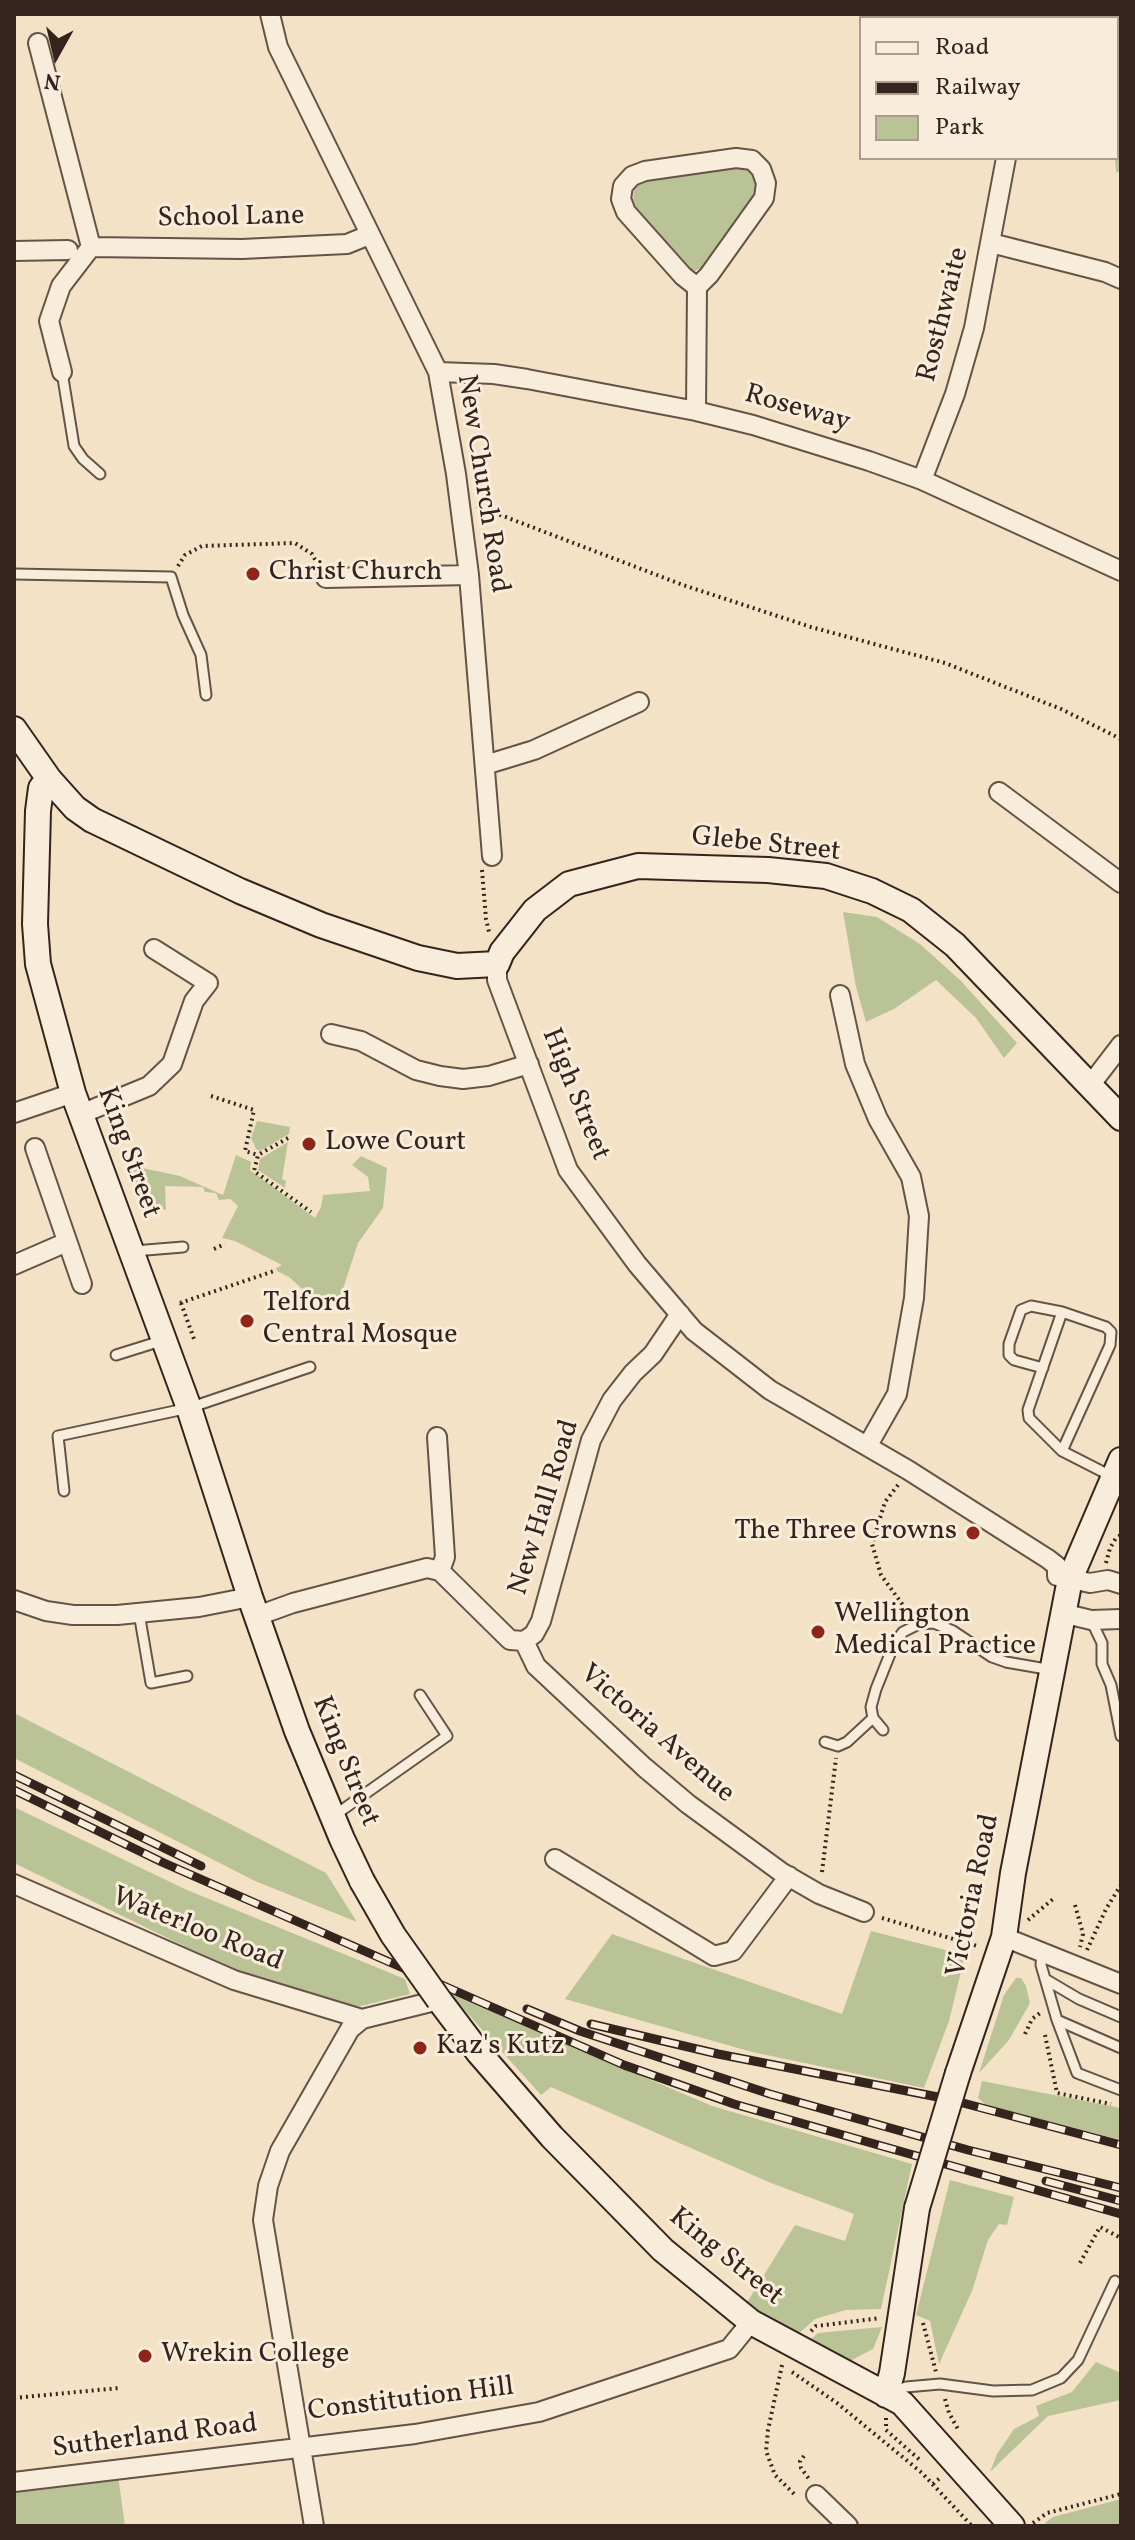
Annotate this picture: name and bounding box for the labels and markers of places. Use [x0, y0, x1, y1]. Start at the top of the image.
place label: Christ Church [269, 557, 443, 591]
marker: Christ Church [244, 565, 262, 583]
place label: Lowe Court [325, 1127, 466, 1161]
marker: Lowe Court [300, 1135, 318, 1153]
place label: Telford Central Mosque [263, 1288, 457, 1354]
marker: Telford Central Mosque [238, 1312, 256, 1330]
place label: The Three Crowns [734, 1516, 957, 1550]
marker: The Three Crowns [964, 1524, 982, 1542]
place label: Wellington Medical Practice [834, 1599, 1036, 1665]
marker: Wellington Medical Practice [809, 1623, 827, 1641]
place label: Kaz's Kutz [436, 2031, 565, 2065]
marker: Kaz's Kutz [411, 2039, 429, 2057]
place label: Wrekin College [161, 2339, 349, 2373]
marker: Wrekin College [136, 2347, 154, 2365]

